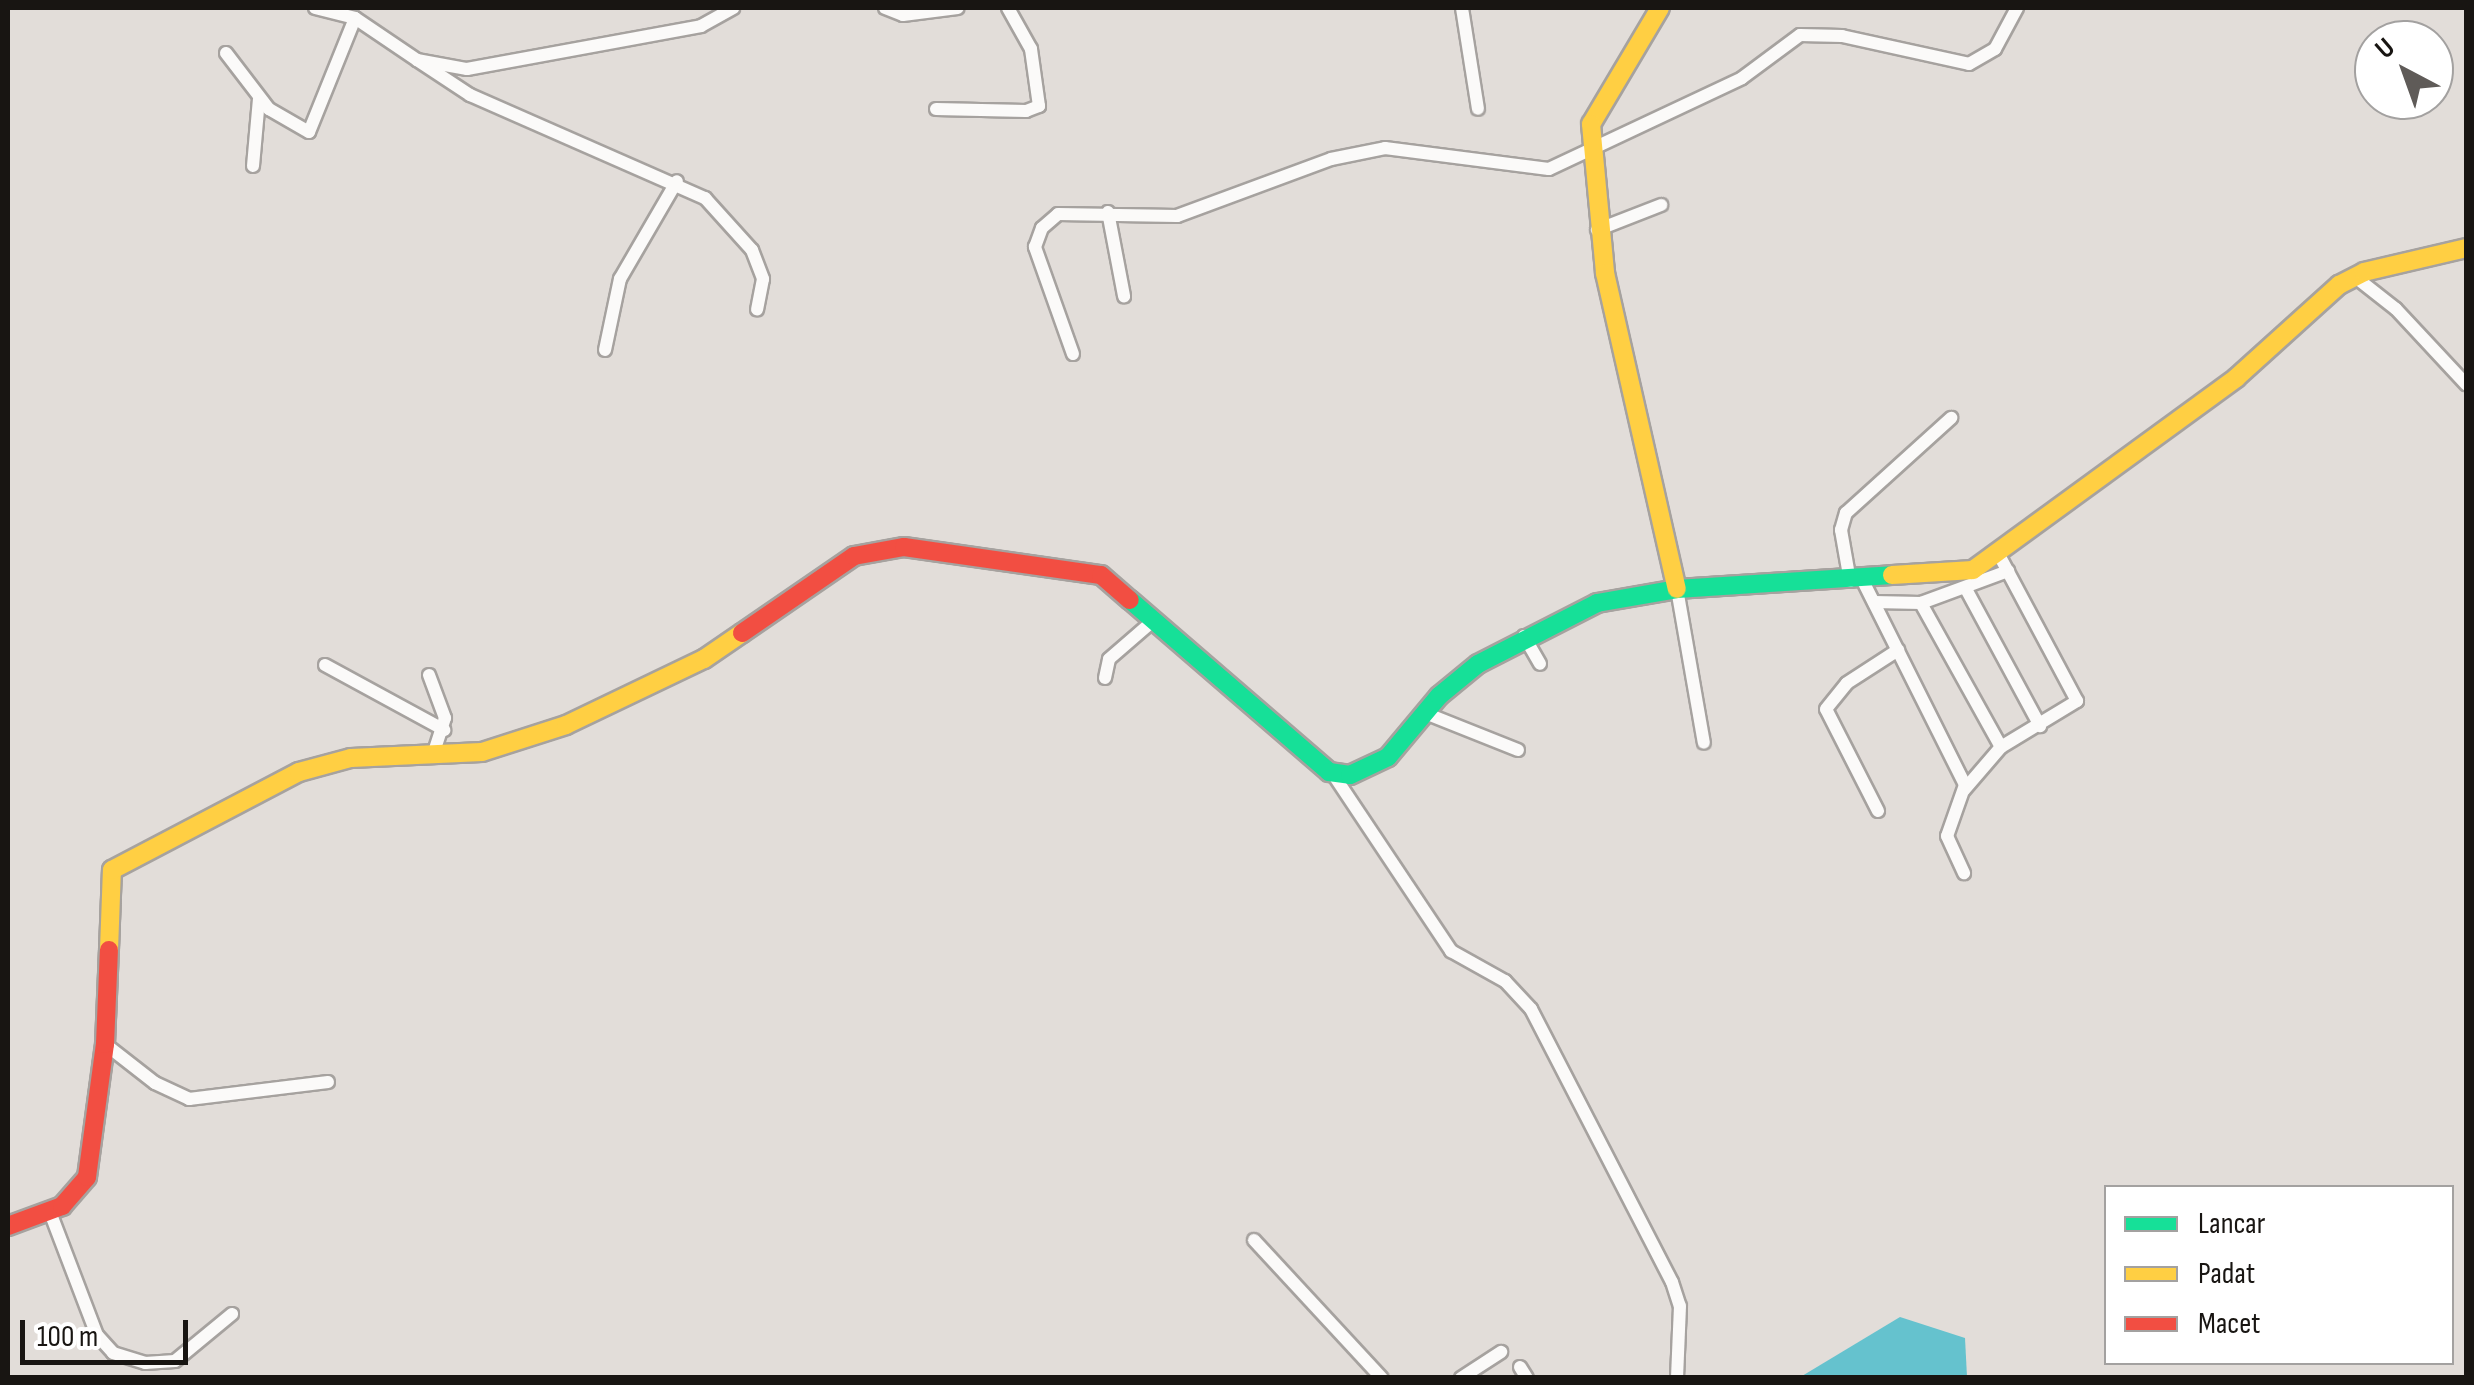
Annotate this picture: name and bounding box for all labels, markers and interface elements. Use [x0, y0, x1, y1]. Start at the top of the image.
north arrow [2354, 20, 2454, 120]
text: U [2369, 31, 2402, 66]
legend [2104, 1185, 2454, 1365]
text: Lancar [2198, 1206, 2265, 1242]
text: Padat [2198, 1256, 2255, 1292]
scale bar [25, 1300, 192, 1362]
text: Macet [2198, 1306, 2260, 1342]
text: 100 m [37, 1319, 98, 1355]

